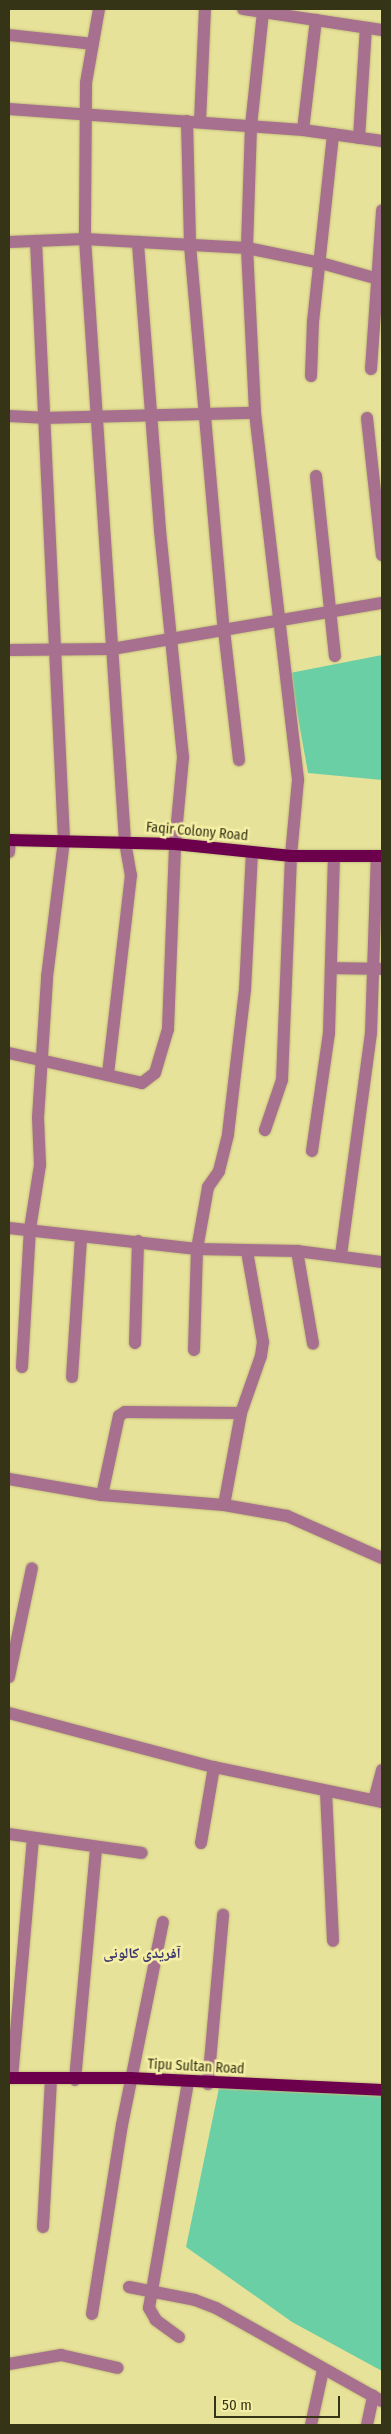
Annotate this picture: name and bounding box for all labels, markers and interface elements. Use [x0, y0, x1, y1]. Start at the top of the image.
street label: Faqir Colony Road [145, 819, 249, 845]
district label: آفریدی کالونی [103, 1945, 181, 1963]
street label: Tipu Sultan Road [147, 2056, 245, 2078]
scale bar [216, 2386, 342, 2418]
text: 50 m [222, 2396, 252, 2414]

